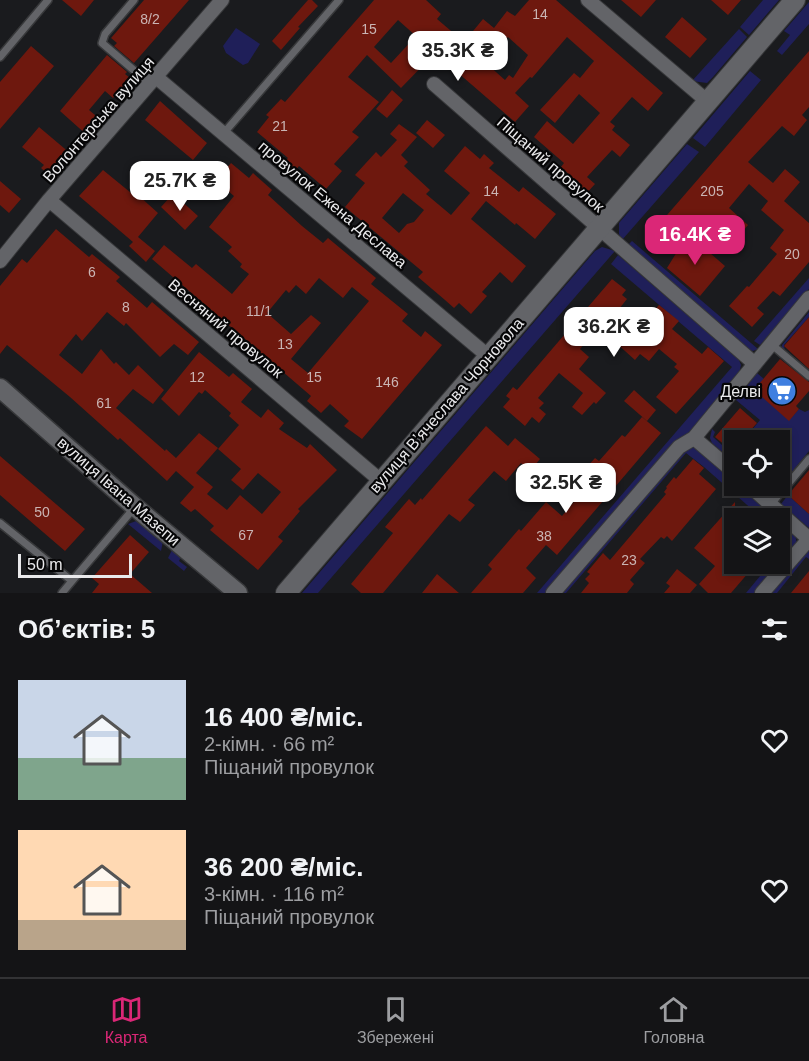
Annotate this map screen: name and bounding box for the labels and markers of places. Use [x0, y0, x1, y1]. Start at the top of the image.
pin: 35.3K ₴ [403, 31, 513, 82]
pin: 25.7K ₴ [125, 161, 235, 212]
pin: 16.4K ₴ [640, 215, 750, 266]
pin: 36.2K ₴ [559, 307, 669, 358]
supermarket icon: Делві [766, 375, 798, 407]
place label: Делві [720, 383, 761, 400]
pin: 32.5K ₴ [511, 463, 621, 514]

